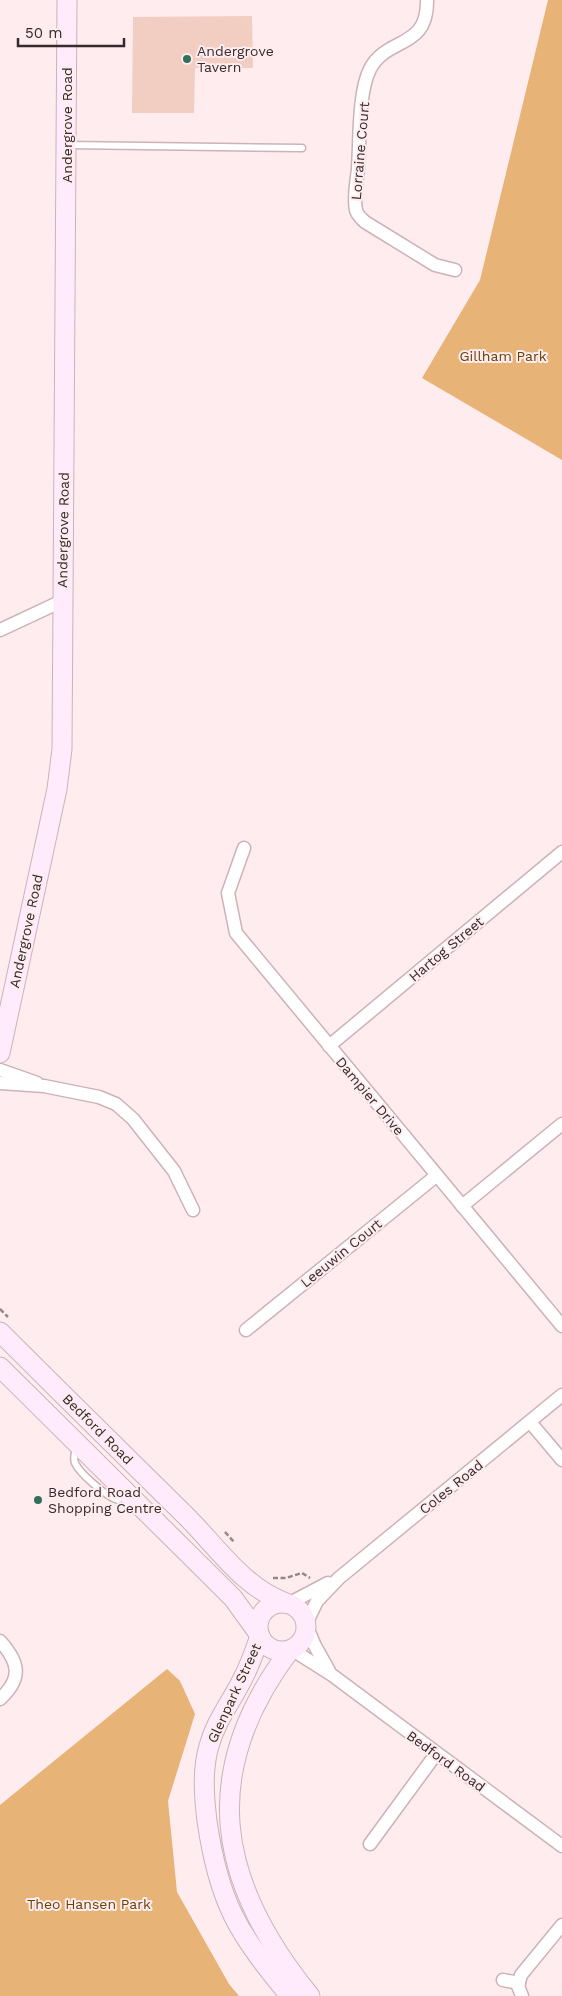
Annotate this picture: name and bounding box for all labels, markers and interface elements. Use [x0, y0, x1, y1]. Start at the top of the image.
scale bar [18, 15, 124, 47]
text: 50 m [25, 24, 62, 42]
place label: Andergrove Tavern [197, 43, 274, 75]
marker: Andergrove Tavern [181, 53, 193, 65]
street label: Andergrove Road [59, 67, 75, 183]
street label: Lorraine Court [348, 101, 372, 201]
park label: Gillham Park [459, 348, 547, 364]
street label: Andergrove Road [54, 472, 72, 588]
street label: Andergrove Road [6, 873, 46, 989]
street label: Hartog Street [406, 913, 486, 985]
street label: Dampier Drive [333, 1054, 407, 1138]
street label: Leeuwin Court [297, 1215, 385, 1291]
street label: Bedford Road [59, 1390, 137, 1468]
street label: Coles Road [416, 1457, 486, 1517]
place label: Bedford Road Shopping Centre [48, 1484, 162, 1516]
marker: Bedford Road Shopping Centre [32, 1494, 44, 1506]
street label: Glenpark Street [204, 1641, 264, 1745]
street label: Bedford Road [404, 1727, 488, 1795]
park label: Theo Hansen Park [27, 1896, 151, 1912]

